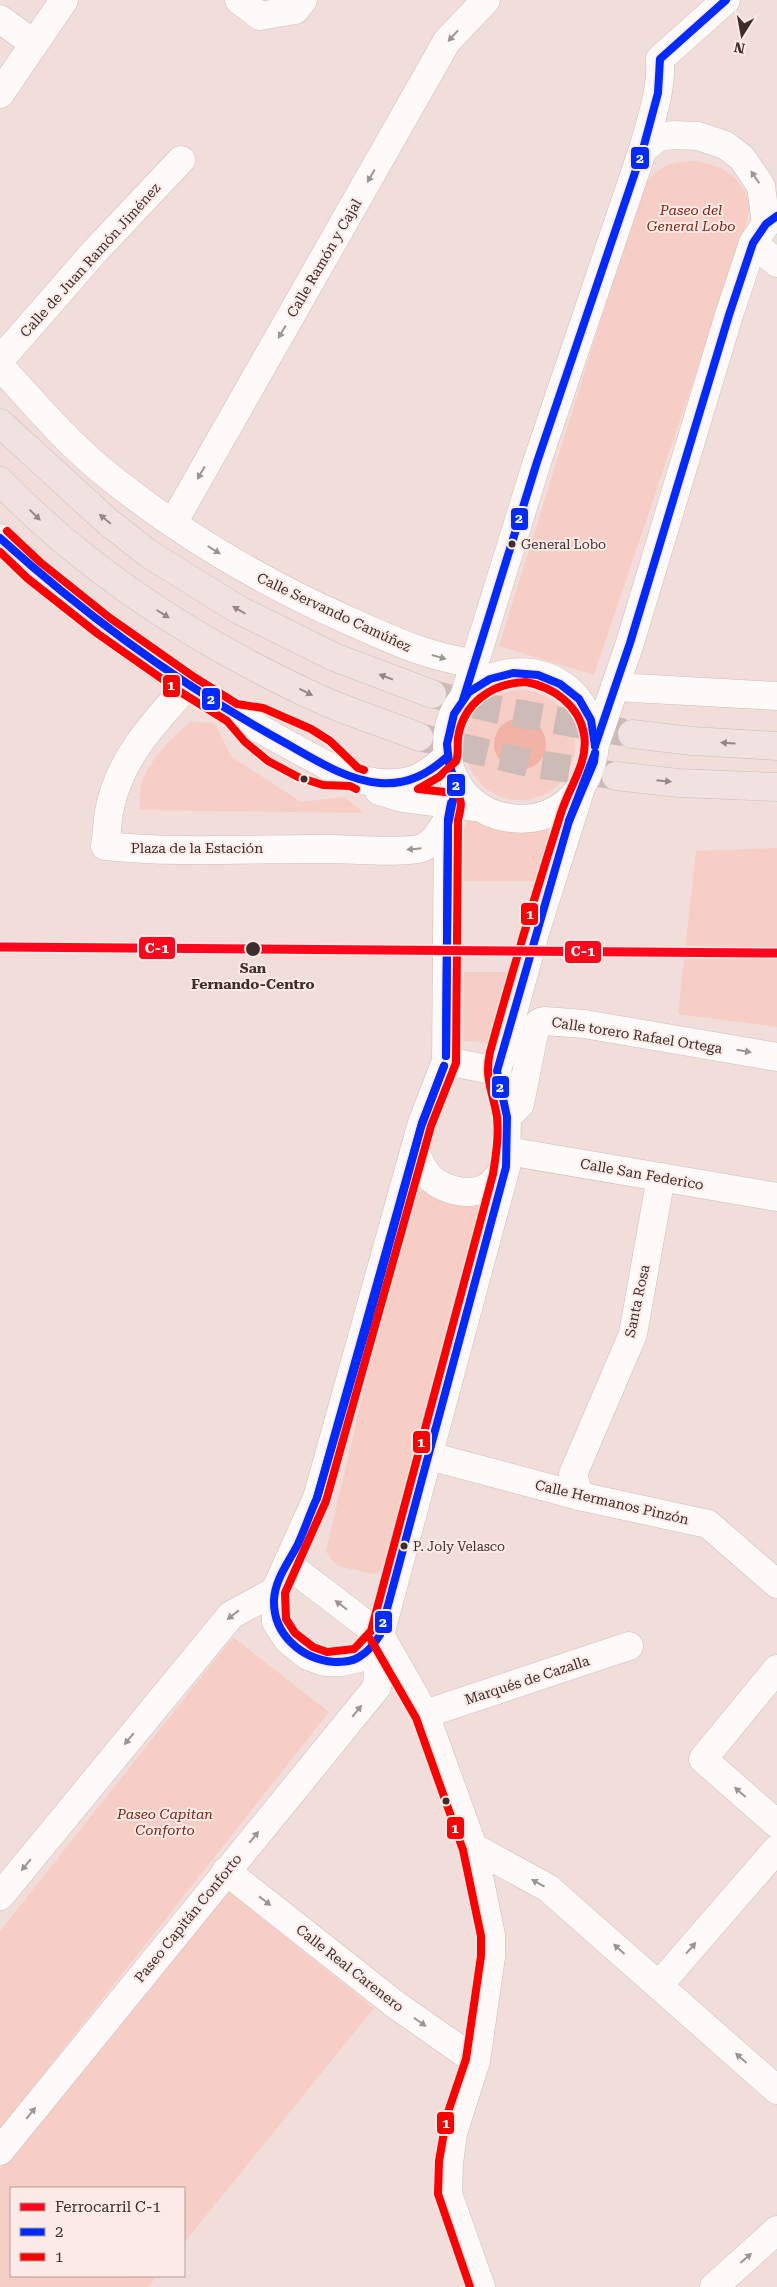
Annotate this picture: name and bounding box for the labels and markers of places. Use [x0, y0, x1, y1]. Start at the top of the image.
place label: General Lobo [521, 537, 606, 552]
marker: General Lobo [507, 539, 517, 549]
unlabelled marker [299, 774, 309, 784]
marker: San Fernando-Centro [244, 940, 262, 958]
place label: San Fernando-Centro [191, 960, 315, 992]
place label: P. Joly Velasco [413, 1539, 505, 1554]
marker: P. Joly Velasco [399, 1541, 409, 1551]
unlabelled marker [441, 1796, 451, 1806]

